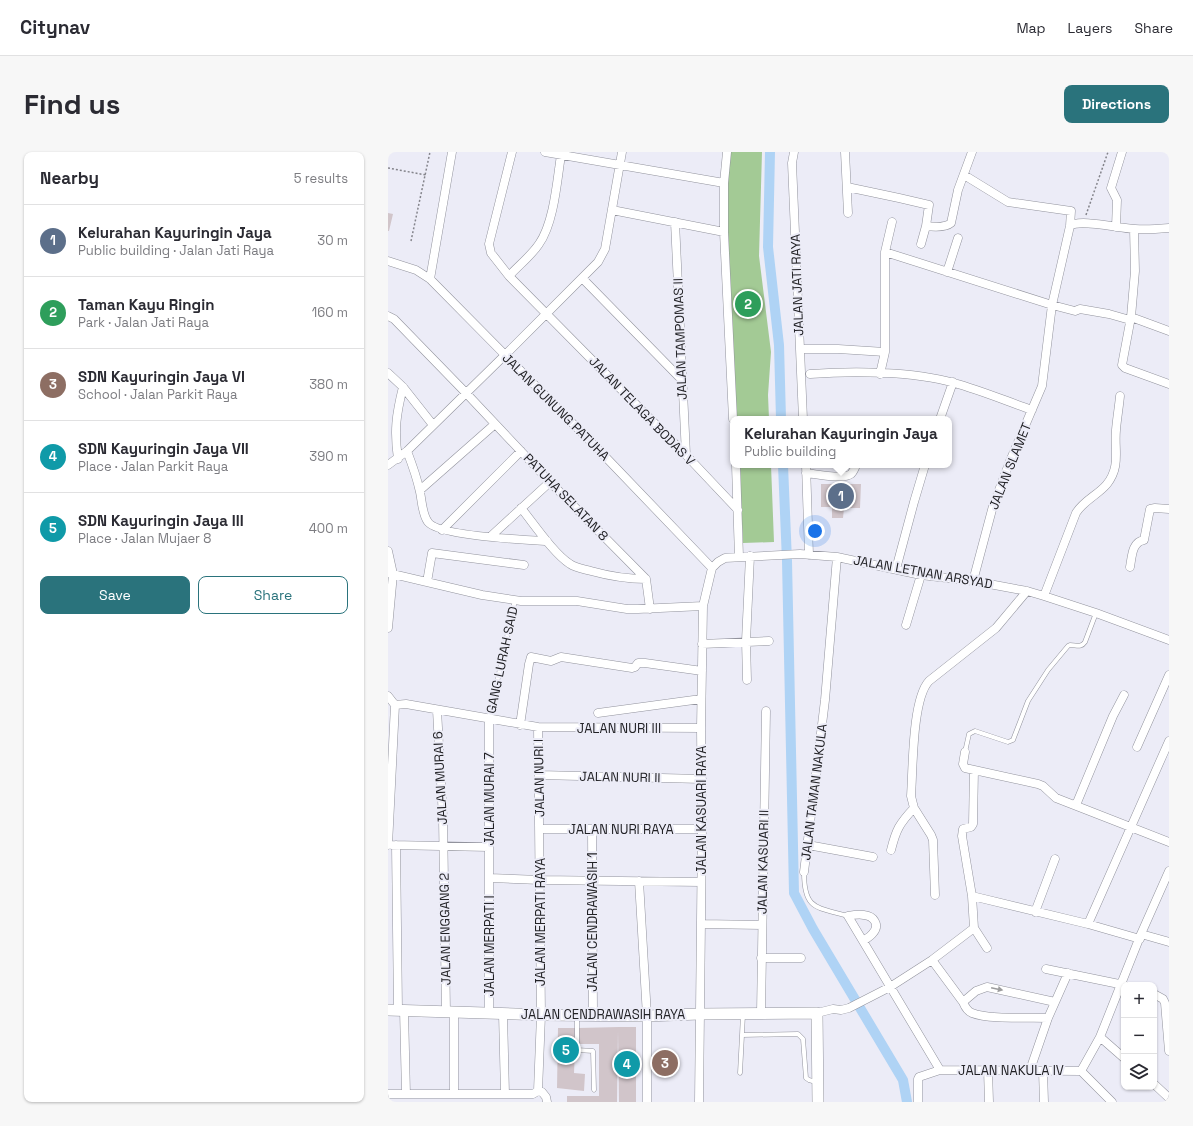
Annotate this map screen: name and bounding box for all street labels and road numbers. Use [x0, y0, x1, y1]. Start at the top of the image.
street label: JALAN JATI RAYA [787, 234, 807, 336]
street label: JALAN TAMPOMAS II [669, 278, 691, 400]
street label: JALAN GUNUNG PATUHA [499, 350, 613, 464]
street label: JALAN TELAGA BODAS V [585, 353, 699, 469]
street label: JALAN SLAMET [985, 420, 1035, 512]
street label: PATUHA SELATAN 8 [520, 450, 612, 544]
street label: JALAN LETNAN ARSYAD [852, 551, 994, 593]
street label: GANG LURAH SAID [482, 605, 522, 715]
street label: JALAN NURI III [577, 720, 661, 737]
street label: JALAN TAMAN NAKULA [797, 723, 831, 861]
street label: JALAN MURAI 6 [429, 731, 451, 825]
street label: JALAN NURI I [530, 739, 548, 817]
street label: JALAN KASUARI RAYA [693, 746, 710, 874]
street label: JALAN MURAI 7 [481, 753, 498, 845]
street label: JALAN NURI II [579, 768, 661, 786]
street label: JALAN KASUARI II [754, 810, 772, 914]
street label: JALAN NURI RAYA [568, 821, 674, 838]
street label: JALAN CENDRAWASIH 1 [584, 852, 601, 992]
street label: JALAN MERPATI RAYA [532, 858, 549, 986]
street label: JALAN ENGGANG 2 [436, 872, 454, 985]
street label: JALAN MERPATI I [481, 895, 498, 997]
street label: JALAN CENDRAWASIH RAYA [521, 1006, 685, 1023]
street label: JALAN NAKULA IV [958, 1062, 1064, 1079]

